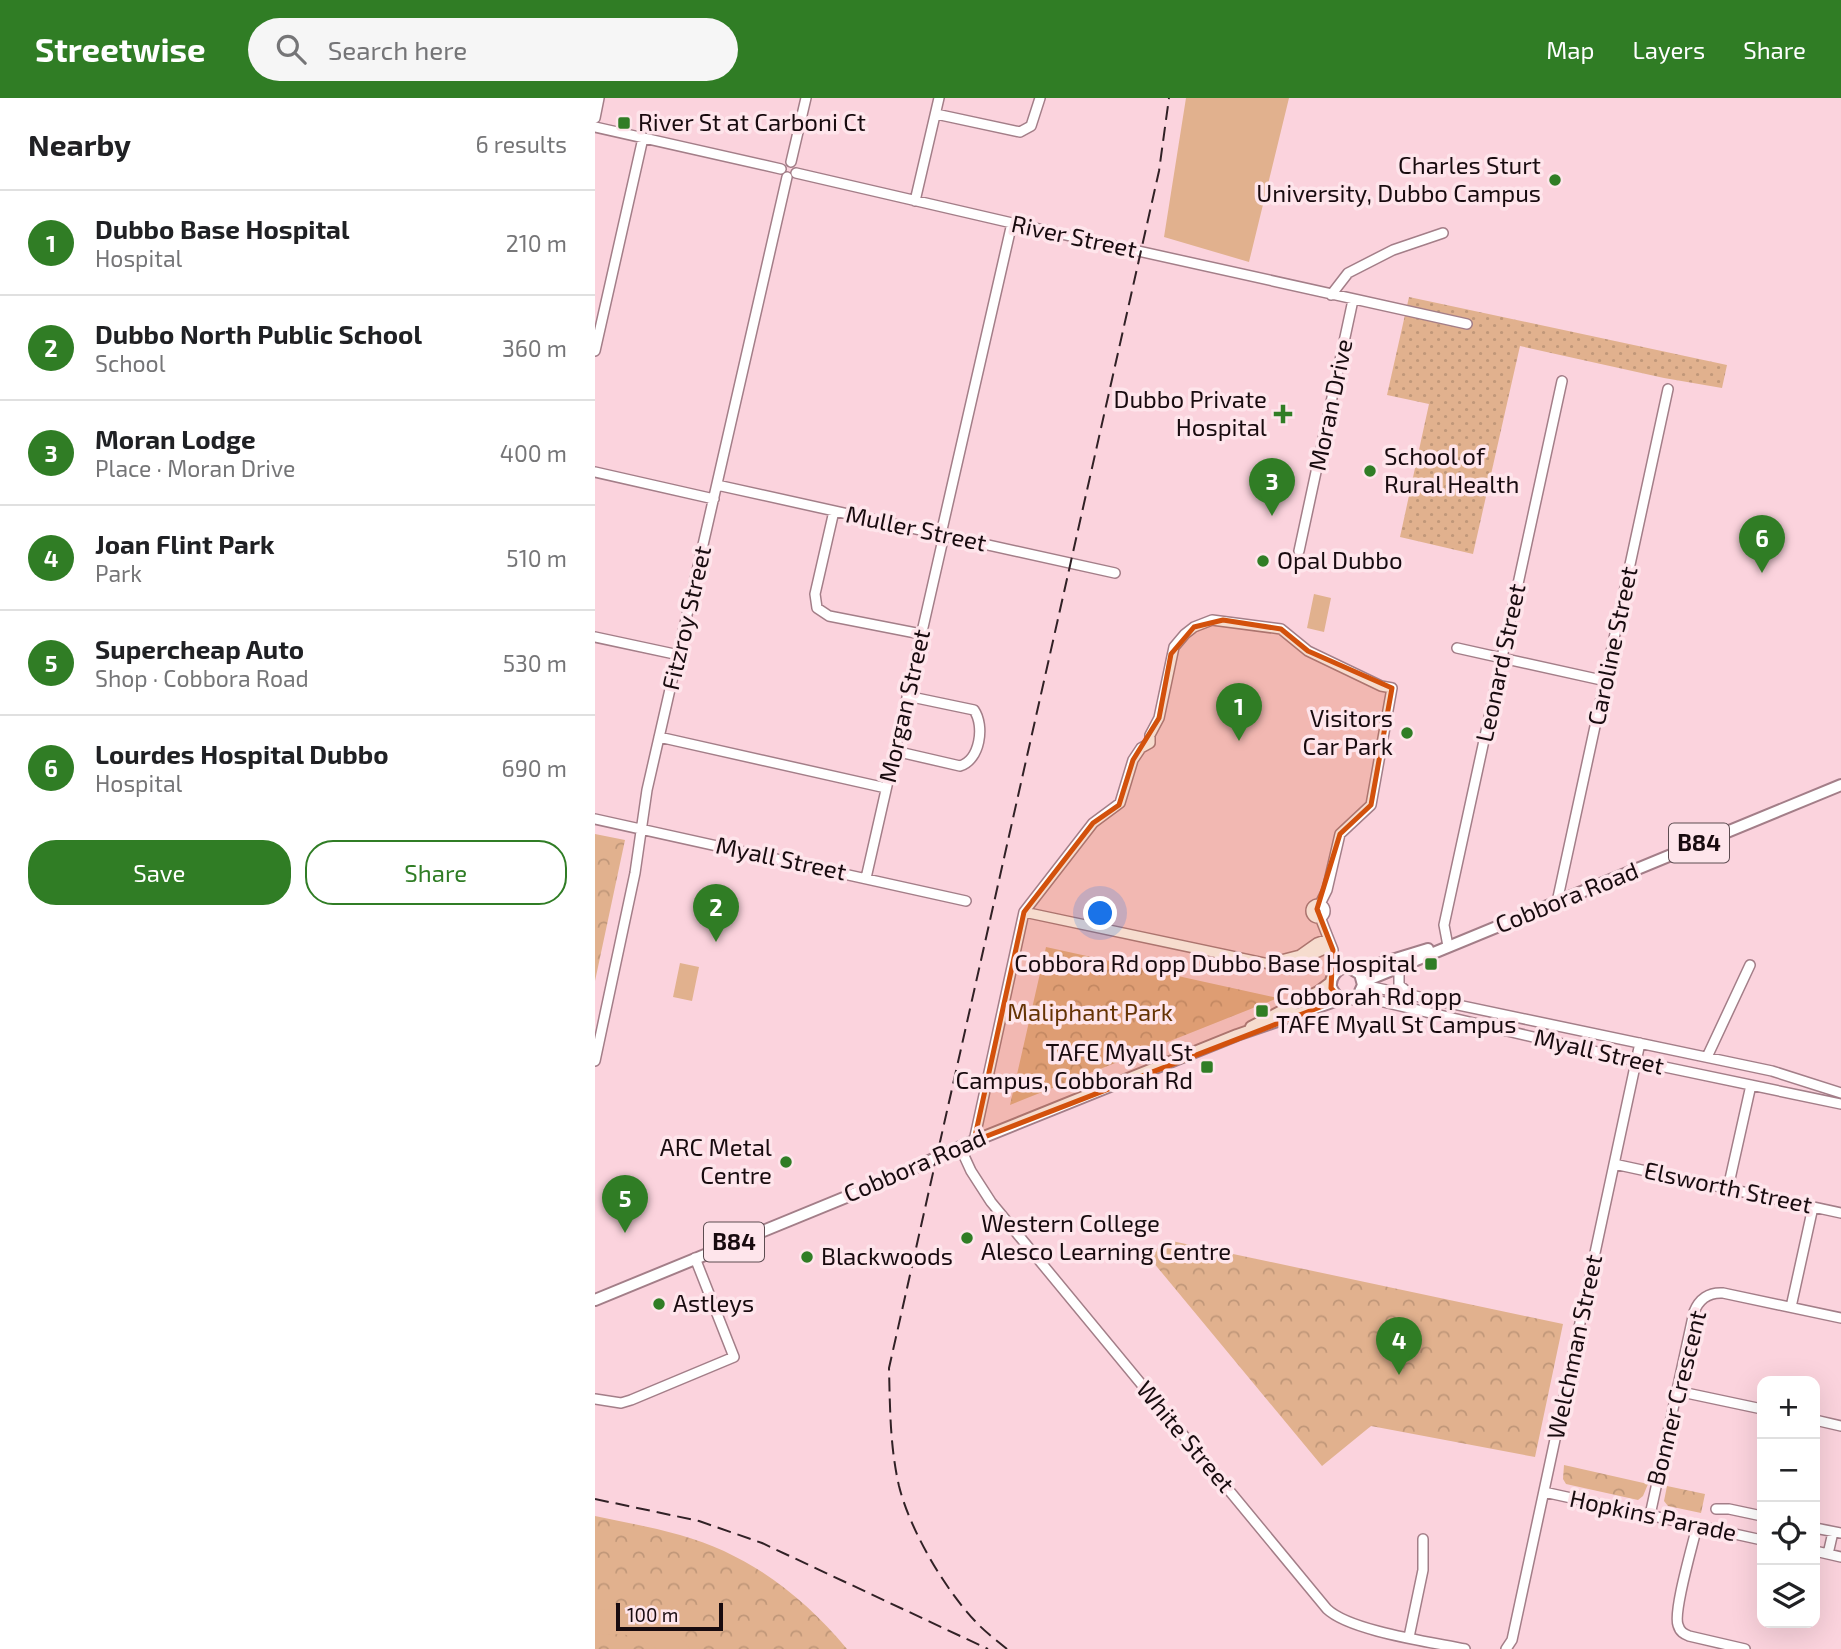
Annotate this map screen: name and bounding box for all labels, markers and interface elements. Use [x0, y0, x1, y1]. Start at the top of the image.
search box [248, 18, 738, 81]
text: Streetwise [35, 29, 206, 69]
icon: search [272, 30, 310, 68]
text: Search here [328, 34, 467, 65]
text: Map [1546, 35, 1594, 64]
text: Layers [1632, 35, 1705, 64]
text: Share [1743, 35, 1806, 64]
place label: River St at Carboni Ct [638, 107, 866, 136]
marker: River St at Carboni Ct [616, 115, 632, 131]
text: Nearby [28, 126, 131, 162]
text: 6 results [476, 130, 567, 158]
place label: Charles Sturt University, Dubbo Campus [1256, 150, 1541, 207]
marker: Charles Sturt University, Dubbo Campus [1547, 172, 1563, 188]
street label: River Street [1009, 208, 1140, 263]
text: Dubbo Base Hospital [95, 213, 349, 244]
text: 1 [46, 229, 56, 257]
text: 210 m [506, 229, 567, 257]
text: Hospital [95, 244, 182, 272]
text: Dubbo North Public School [95, 318, 422, 349]
text: 2 [44, 334, 58, 362]
text: 360 m [502, 334, 567, 362]
street label: Moran Drive [1301, 336, 1358, 473]
text: School [95, 349, 165, 377]
place label: Dubbo Private Hospital [1113, 384, 1267, 441]
marker: Dubbo Private Hospital [1273, 404, 1293, 424]
text: Moran Lodge [95, 423, 256, 454]
text: 3 [44, 439, 58, 467]
text: 400 m [500, 439, 567, 467]
place label: School of Rural Health [1384, 441, 1519, 498]
text: Place · Moran Drive [95, 454, 295, 482]
pin: 3 [1249, 458, 1295, 516]
marker: School of Rural Health [1362, 463, 1378, 479]
street label: Muller Street [843, 498, 989, 557]
pin: 6 [1739, 515, 1785, 573]
text: Joan Flint Park [95, 528, 275, 559]
street label: Fitzroy Street [655, 543, 716, 693]
text: 4 [44, 544, 58, 572]
text: 510 m [506, 544, 567, 572]
place label: Opal Dubbo [1277, 545, 1403, 574]
marker: Opal Dubbo [1255, 553, 1271, 569]
text: Park [95, 559, 142, 587]
street label: Caroline Street [1581, 564, 1643, 728]
street label: Leonard Street [1469, 581, 1530, 745]
street label: Morgan Street [872, 626, 935, 785]
text: Supercheap Auto [95, 633, 304, 664]
text: 5 [45, 649, 57, 677]
text: 530 m [503, 649, 567, 677]
text: Shop · Cobbora Road [95, 664, 309, 692]
pin: 1 [1216, 683, 1262, 741]
place label: Visitors Car Park [1303, 703, 1393, 760]
marker: Visitors Car Park [1399, 725, 1415, 741]
text: Lourdes Hospital Dubbo [95, 738, 389, 769]
text: 6 [44, 754, 58, 782]
text: 690 m [502, 754, 567, 782]
text: Hospital [95, 769, 182, 797]
road number: B84 [1669, 824, 1729, 862]
street label: Myall Street [713, 830, 849, 885]
button: Save [28, 840, 291, 905]
button: Share [305, 840, 567, 905]
street label: Cobbora Road [1491, 855, 1642, 938]
pin: 2 [693, 884, 739, 942]
your location [1083, 896, 1117, 930]
place label: Cobbora Rd opp Dubbo Base Hospital [1014, 948, 1417, 977]
marker: Cobbora Rd opp Dubbo Base Hospital [1423, 956, 1439, 972]
place label: Cobborah Rd opp TAFE Myall St Campus [1276, 981, 1516, 1038]
park label: Maliphant Park [1007, 997, 1173, 1026]
marker: Cobborah Rd opp TAFE Myall St Campus [1254, 1003, 1270, 1019]
street label: Myall Street [1532, 1022, 1667, 1080]
place label: TAFE Myall St Campus, Cobborah Rd [956, 1037, 1193, 1094]
marker: TAFE Myall St Campus, Cobborah Rd [1199, 1059, 1215, 1075]
street label: Cobbora Road [839, 1122, 990, 1208]
place label: ARC Metal Centre [660, 1132, 772, 1189]
marker: ARC Metal Centre [778, 1154, 794, 1170]
street label: Elsworth Street [1642, 1155, 1815, 1218]
pin: 5 [602, 1175, 648, 1233]
place label: Western College Alesco Learning Centre [981, 1208, 1231, 1265]
road number: B84 [704, 1222, 764, 1261]
marker: Western College Alesco Learning Centre [959, 1230, 975, 1246]
place label: Blackwoods [821, 1241, 953, 1270]
marker: Blackwoods [799, 1249, 815, 1265]
street label: Welchman Street [1540, 1252, 1607, 1442]
place label: Astleys [673, 1288, 754, 1317]
marker: Astleys [651, 1296, 667, 1312]
street label: Bonner Crescent [1640, 1307, 1711, 1488]
pin: 4 [1376, 1317, 1422, 1375]
street label: White Street [1131, 1374, 1241, 1498]
map controls [1757, 1376, 1820, 1628]
button: + [1757, 1376, 1820, 1439]
button: − [1757, 1439, 1820, 1502]
street label: Hopkins Parade [1567, 1483, 1739, 1546]
button: locate [1757, 1502, 1820, 1565]
button: layers [1757, 1565, 1820, 1628]
scale bar [616, 1600, 723, 1632]
text: 100 m [627, 1603, 678, 1626]

